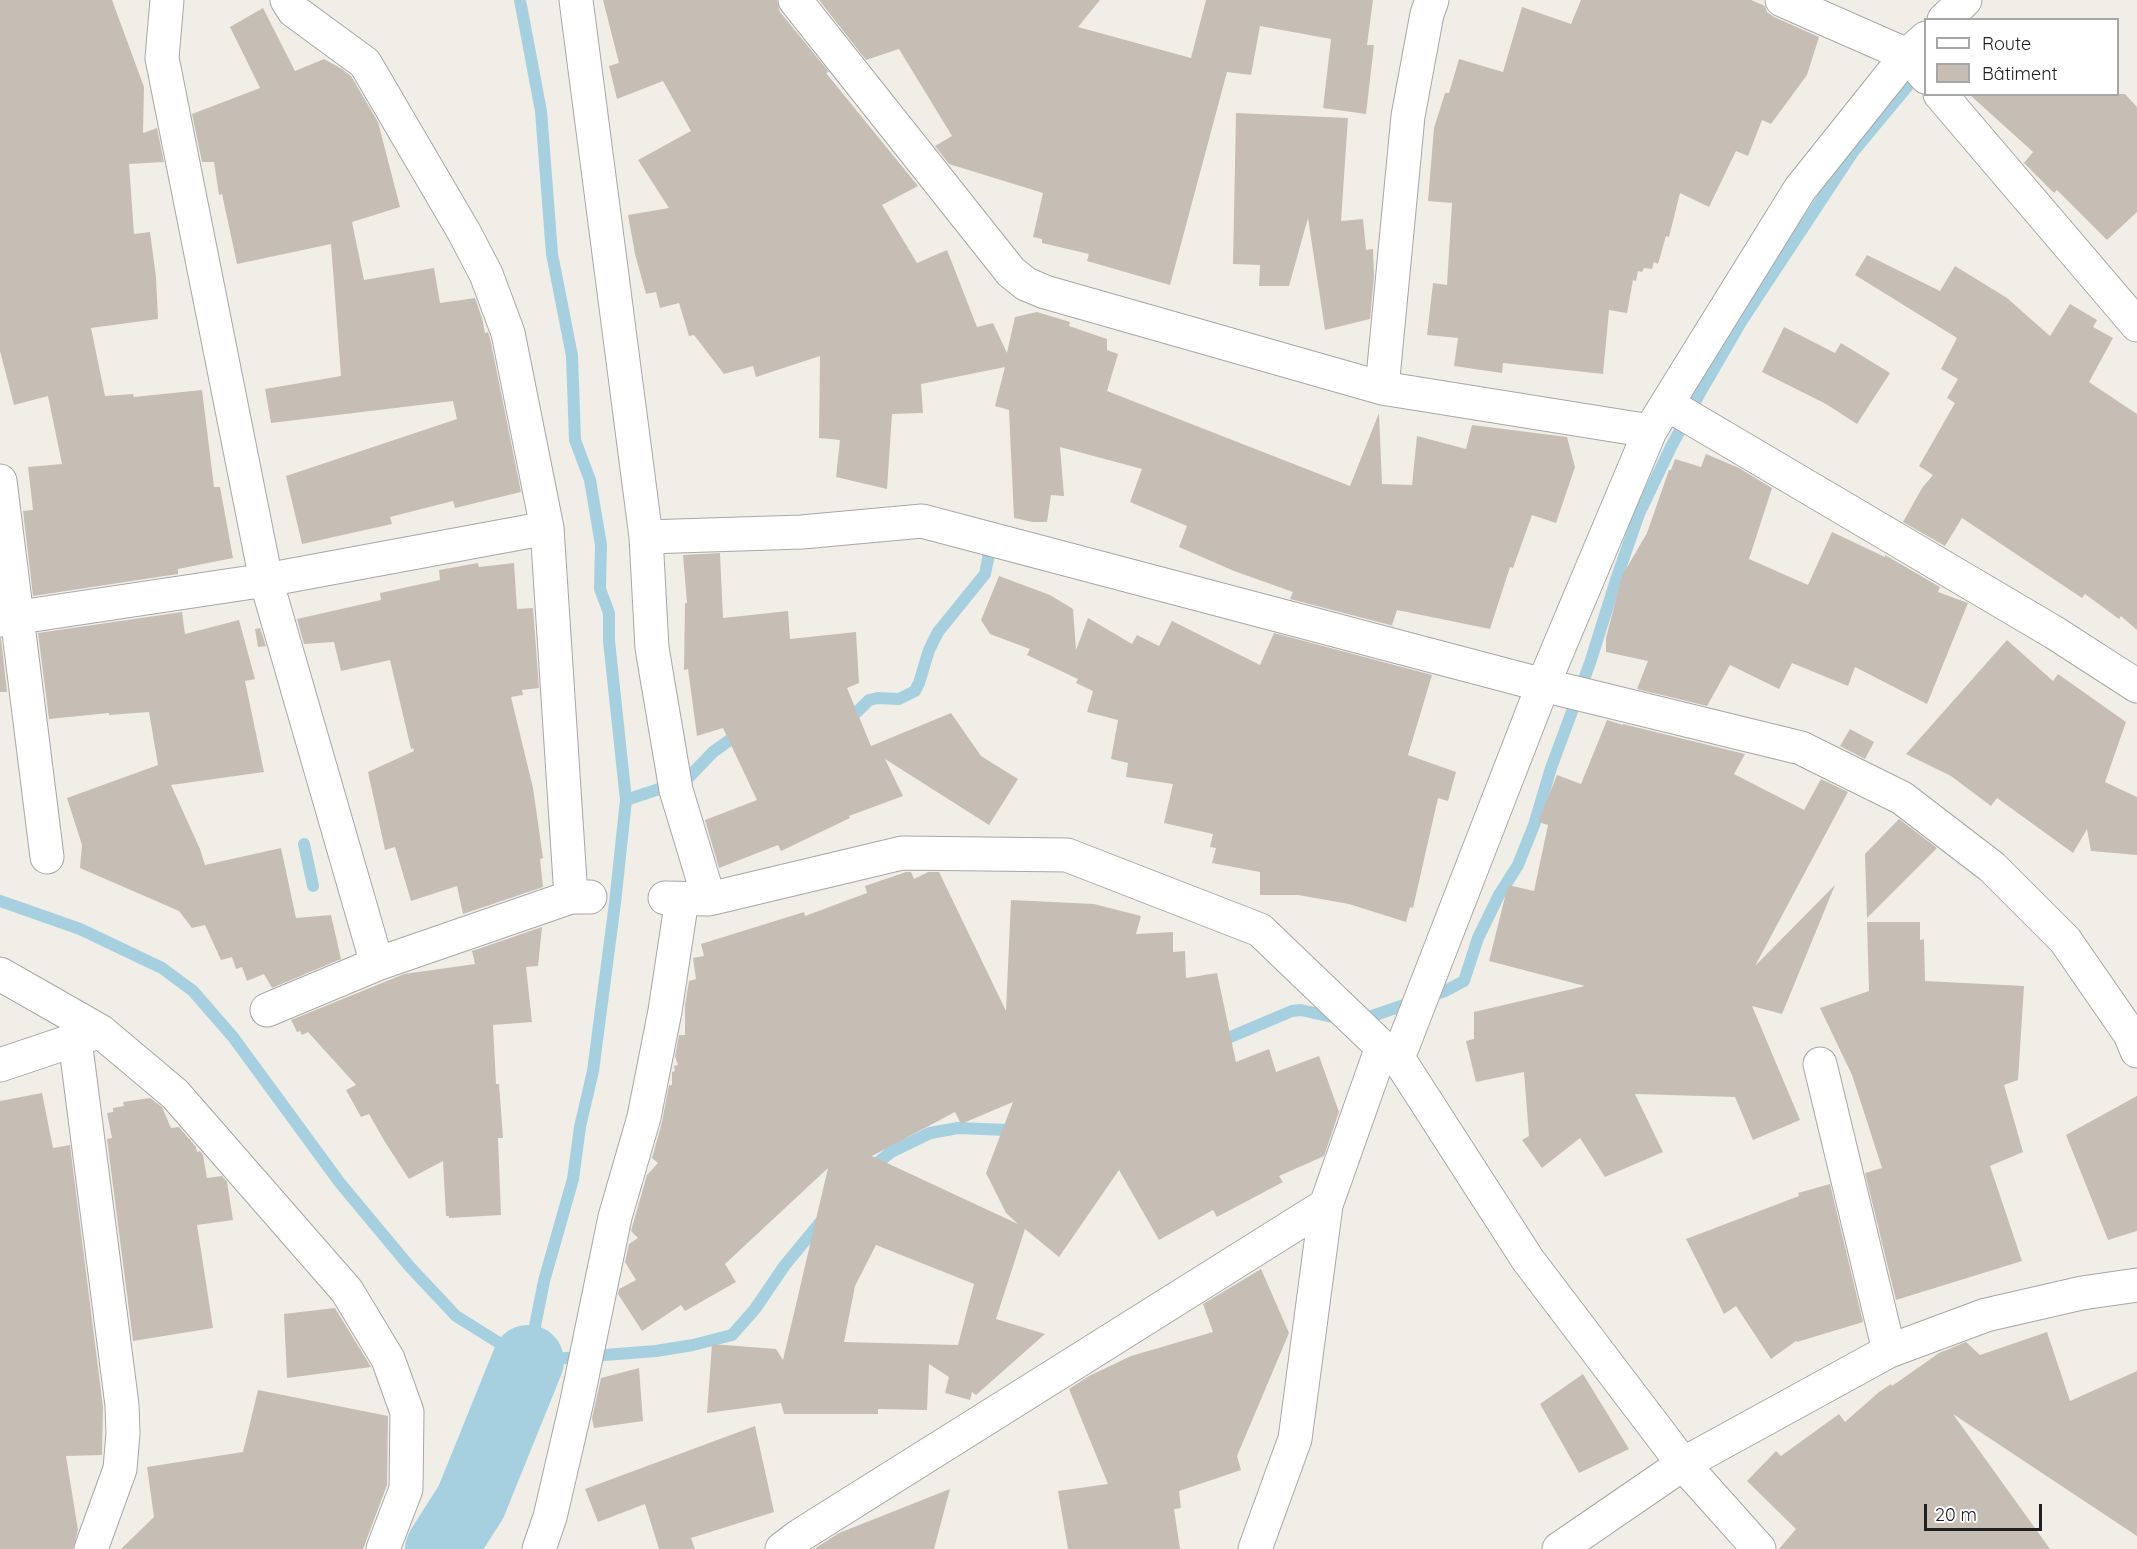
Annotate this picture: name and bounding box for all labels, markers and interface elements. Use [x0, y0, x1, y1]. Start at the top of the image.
legend [1924, 18, 2119, 96]
text: Route [1982, 32, 2031, 55]
text: Bâtiment [1982, 62, 2058, 85]
scale bar [1927, 1492, 2046, 1530]
text: 20 m [1935, 1503, 1977, 1526]

